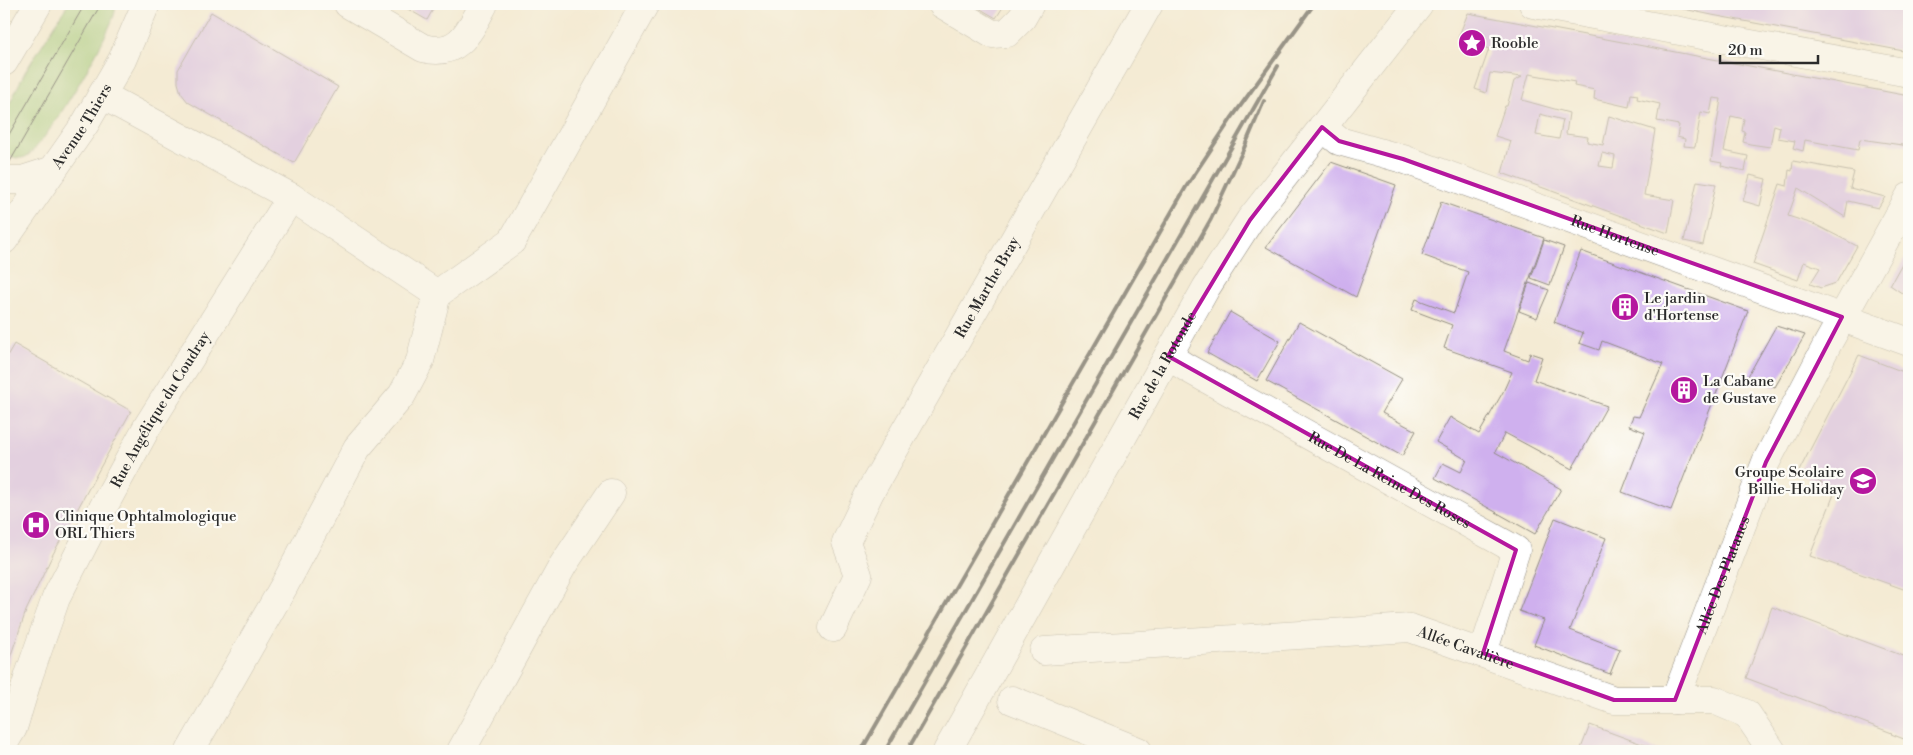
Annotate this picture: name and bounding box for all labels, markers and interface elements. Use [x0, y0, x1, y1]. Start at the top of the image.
place icon: Rooble [1457, 28, 1487, 58]
scale bar [1720, 32, 1818, 64]
place label: Rooble [1491, 34, 1539, 53]
text: 20 m [1728, 41, 1763, 60]
street label: Avenue Thiers [47, 80, 116, 173]
street label: Rue Hortense [1568, 211, 1662, 260]
street label: Rue Marthe Bray [950, 232, 1024, 342]
place label: Le jardin d'Hortense [1644, 289, 1719, 325]
building icon: Le jardin d'Hortense [1610, 292, 1640, 322]
street label: Rue de la Rotonde [1125, 308, 1201, 423]
street label: Rue Angélique du Coudray [106, 327, 215, 491]
place label: La Cabane de Gustave [1703, 372, 1776, 408]
building icon: La Cabane de Gustave [1669, 375, 1699, 405]
street label: Rue De La Reine Des Roses [1305, 427, 1474, 533]
place label: Groupe Scolaire Billie-Holiday [1735, 463, 1845, 499]
school or university icon: Groupe Scolaire Billie-Holiday [1848, 466, 1878, 496]
place label: Clinique Ophtalmologique ORL Thiers [55, 507, 237, 543]
hospital icon: Clinique Ophtalmologique ORL Thiers [21, 510, 51, 540]
street label: Allée Des Platanes [1691, 513, 1754, 638]
street label: Allée Cavalière [1414, 622, 1517, 674]

